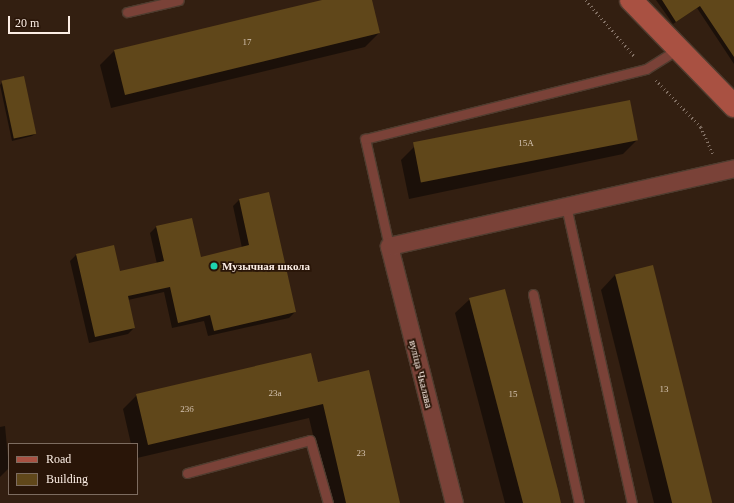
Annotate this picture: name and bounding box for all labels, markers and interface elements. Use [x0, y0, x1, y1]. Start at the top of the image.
scale bar [10, 8, 72, 34]
text: 20 m [15, 16, 39, 30]
house number: 17 [242, 37, 252, 47]
house number: 15А [518, 138, 534, 148]
place label: Музычная школа [222, 259, 310, 273]
marker: Музычная школа [209, 261, 219, 271]
street label: вуліца Чкалава [406, 339, 436, 409]
house number: 13 [660, 384, 668, 394]
house number: 23а [269, 388, 281, 398]
house number: 15 [508, 389, 518, 399]
house number: 23б [180, 404, 194, 414]
legend [8, 443, 138, 495]
house number: 23 [356, 448, 366, 458]
text: Road [46, 452, 71, 466]
text: Building [46, 472, 88, 486]

